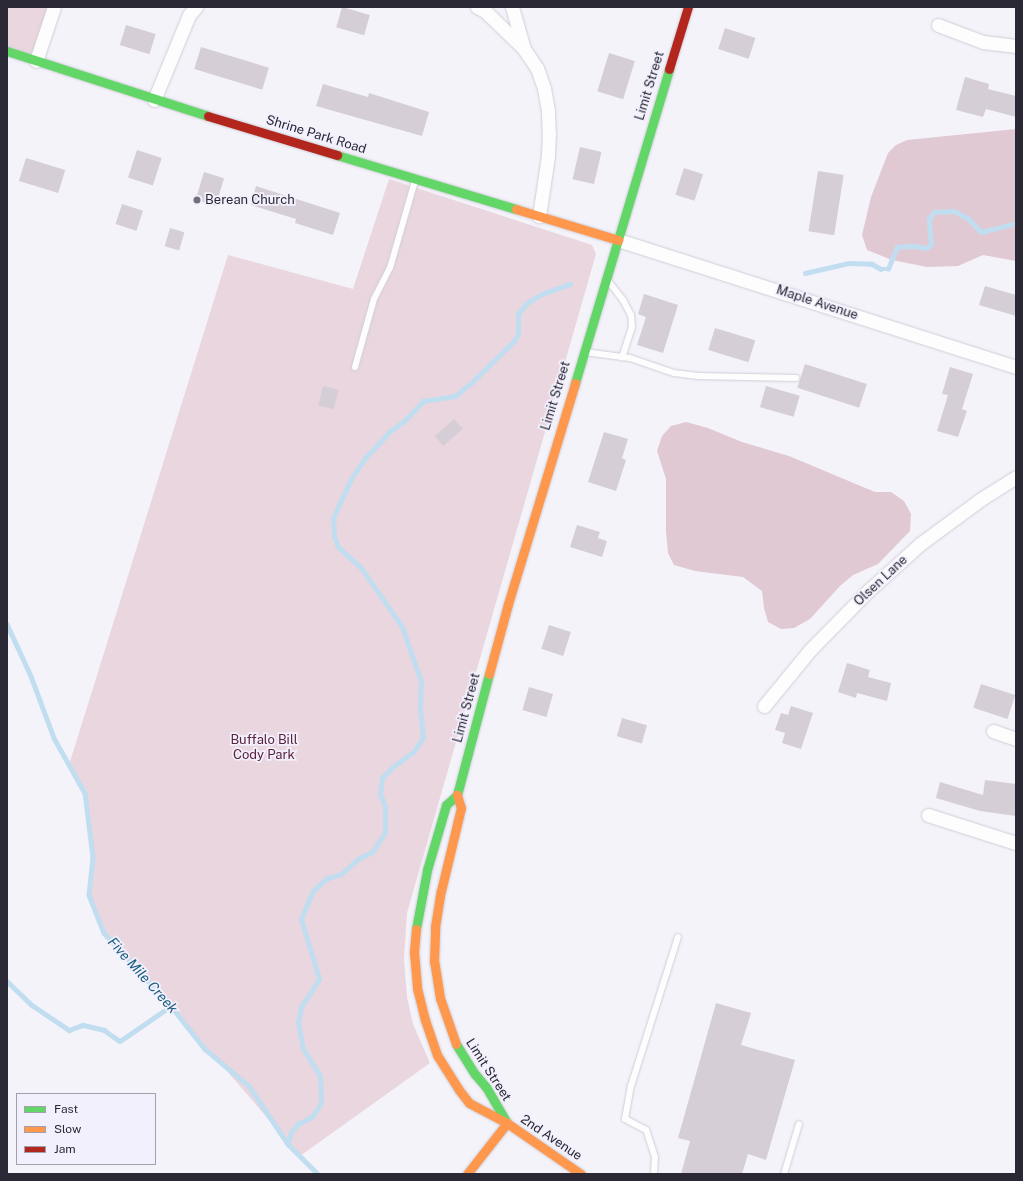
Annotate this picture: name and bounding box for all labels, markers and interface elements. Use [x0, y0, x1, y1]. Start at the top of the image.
street label: Limit Street [632, 50, 668, 122]
street label: Shrine Park Road [264, 112, 368, 158]
place label: Berean Church [205, 192, 295, 208]
marker: Berean Church [192, 195, 202, 205]
street label: Maple Avenue [774, 282, 860, 324]
street label: Limit Street [538, 360, 574, 432]
street label: Olsen Lane [851, 552, 911, 610]
street label: Limit Street [450, 671, 484, 745]
park label: Buffalo Bill Cody Park [230, 733, 298, 764]
water label: Five Mile Creek [104, 933, 182, 1017]
street label: Limit Street [462, 1036, 514, 1104]
legend [16, 1093, 156, 1165]
text: Fast [54, 1102, 78, 1116]
street label: 2nd Avenue [517, 1112, 585, 1164]
text: Slow [54, 1122, 81, 1136]
text: Jam [54, 1142, 76, 1156]

